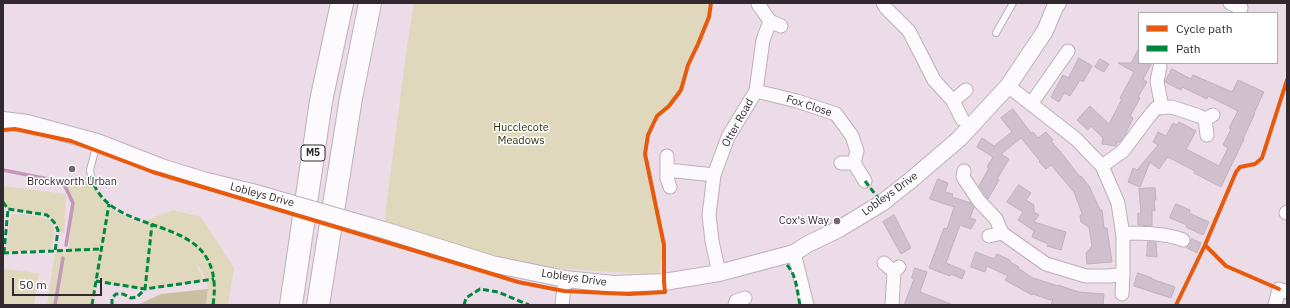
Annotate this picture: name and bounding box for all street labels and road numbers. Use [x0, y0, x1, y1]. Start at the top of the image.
street label: Fox Close [784, 92, 834, 120]
street label: Otter Road [719, 96, 757, 150]
road number: M5 [301, 145, 325, 161]
street label: Lobleys Drive [859, 169, 921, 219]
street label: Lobleys Drive [228, 180, 296, 210]
street label: Lobleys Drive [540, 267, 608, 289]

